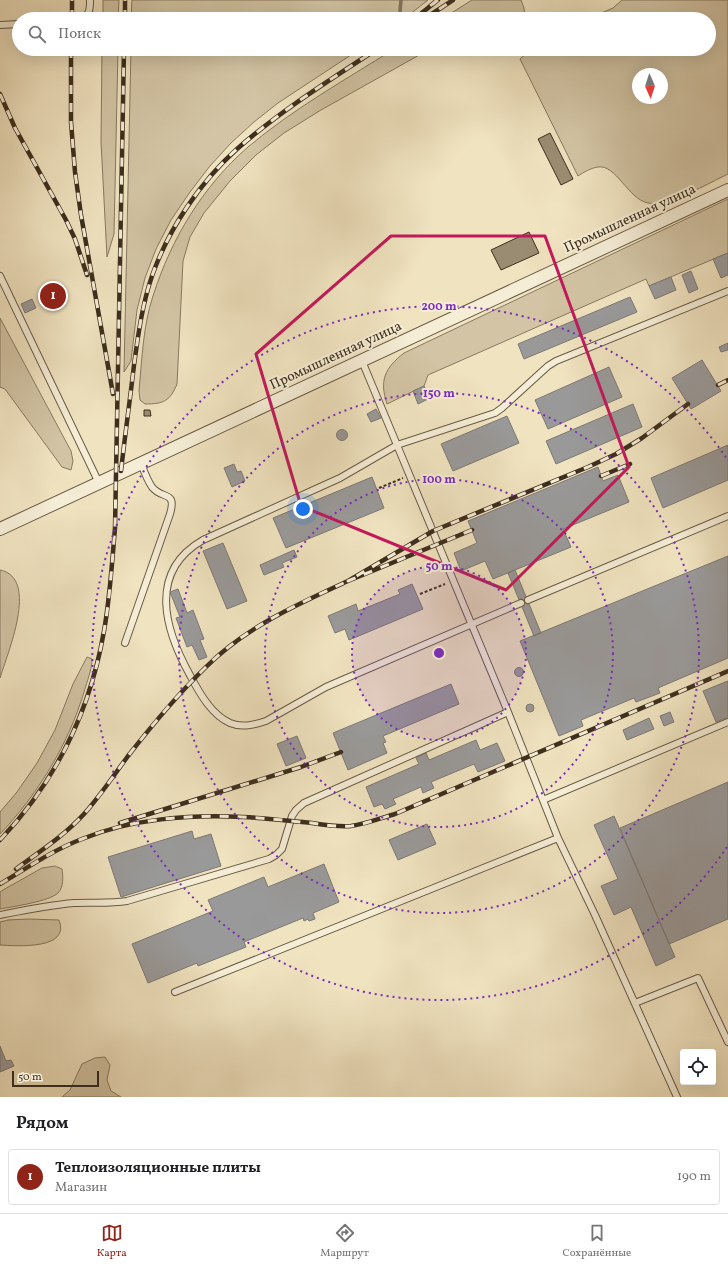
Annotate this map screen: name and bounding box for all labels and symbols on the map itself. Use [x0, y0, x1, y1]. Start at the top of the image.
north arrow [632, 68, 668, 104]
street label: Промышленная улица [561, 180, 699, 258]
pin: 1 [40, 281, 66, 311]
text: 200 m [421, 299, 457, 315]
street label: Промышленная улица [267, 317, 405, 395]
text: 150 m [423, 386, 455, 402]
text: 100 m [422, 472, 456, 488]
your location [293, 499, 313, 519]
text: 50 m [425, 559, 453, 575]
centre of rings [432, 646, 446, 660]
scale bar [12, 1069, 99, 1088]

